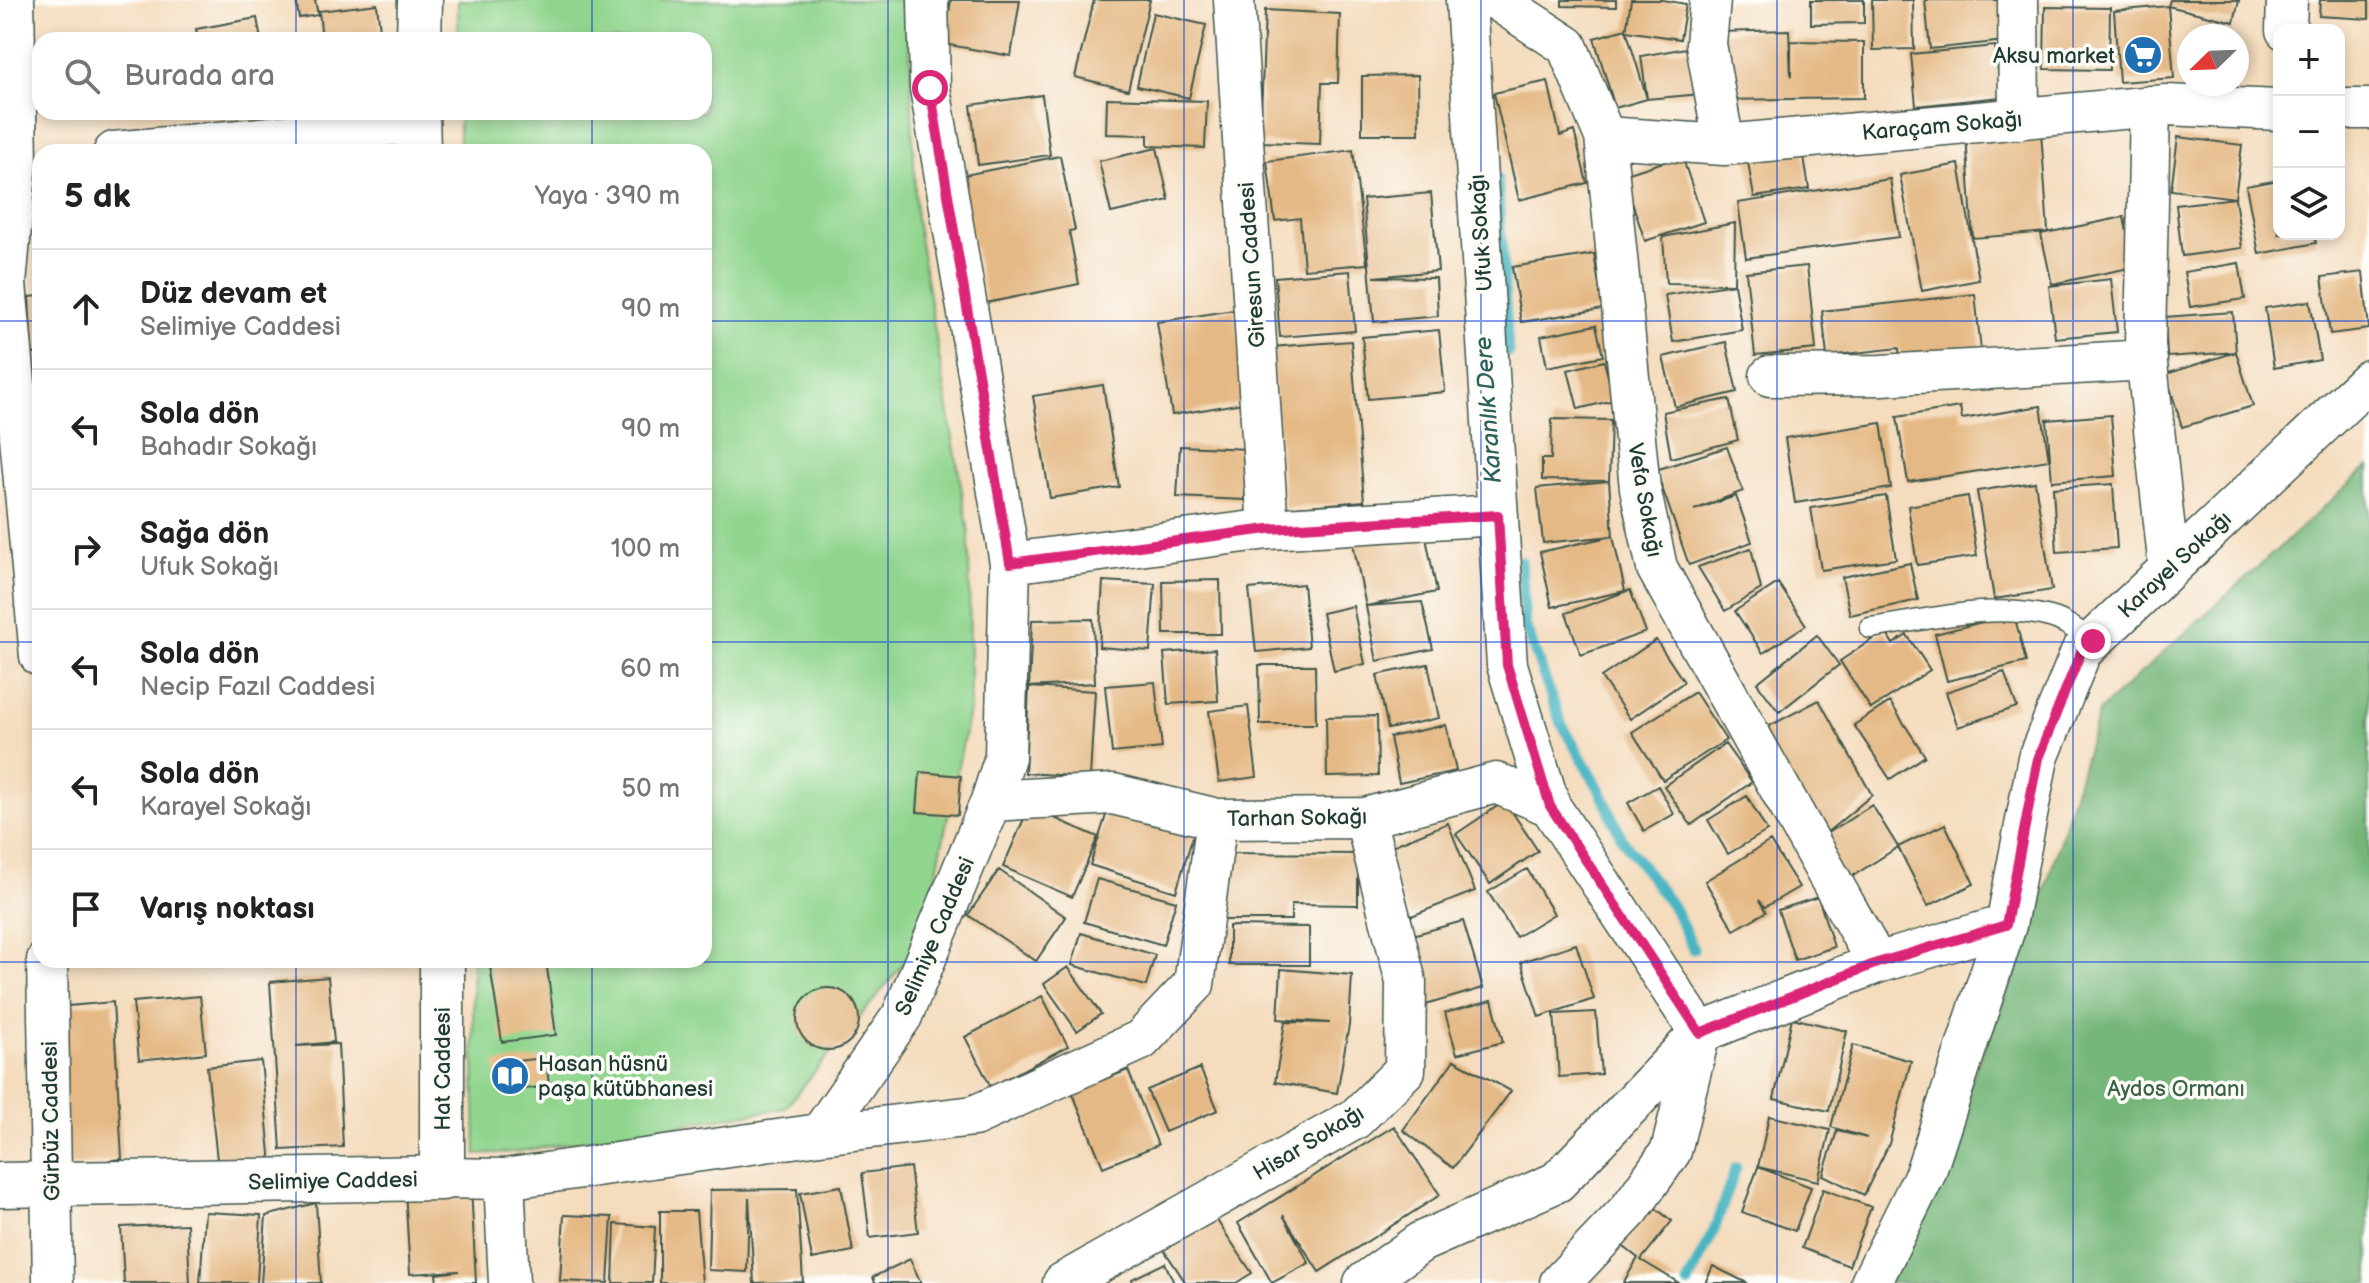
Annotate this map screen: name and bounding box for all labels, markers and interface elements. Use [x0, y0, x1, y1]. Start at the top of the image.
north arrow [2177, 24, 2249, 96]
map controls [2273, 24, 2345, 240]
button: + [2273, 24, 2345, 96]
search box [32, 32, 712, 120]
supermarket icon: Aksu market [2122, 34, 2164, 76]
place label: Aksu market [1993, 43, 2115, 70]
icon: search [60, 54, 104, 98]
text: Burada ara [124, 58, 275, 94]
route start [912, 70, 948, 106]
button: − [2273, 96, 2345, 168]
street label: Karaçam Sokağı [1861, 106, 2023, 147]
button: layers [2273, 168, 2345, 240]
street label: Ufuk Sokağı [1464, 173, 1499, 293]
text: 5 dk [64, 176, 130, 217]
text: Yaya · 390 m [535, 181, 680, 212]
street label: Giresun Caddesi [1233, 181, 1272, 349]
text: Düz devam et [140, 276, 327, 312]
icon: ahead [64, 287, 108, 331]
text: 90 m [621, 294, 680, 325]
text: Selimiye Caddesi [140, 312, 341, 343]
water label: Karanlık Dere [1469, 335, 1508, 484]
text: Sola dön [140, 396, 260, 432]
icon: left [64, 407, 108, 451]
text: 90 m [621, 414, 680, 445]
text: Bahadır Sokağı [140, 432, 317, 463]
street label: Vefa Sokağı [1621, 441, 1668, 559]
street label: Karayel Sokağı [2113, 506, 2237, 624]
text: Sağa dön [140, 516, 269, 552]
icon: right [64, 527, 108, 571]
text: 100 m [611, 534, 680, 565]
text: Ufuk Sokağı [140, 552, 279, 583]
route end [2075, 623, 2111, 659]
text: Sola dön [140, 636, 260, 672]
icon: left [64, 647, 108, 691]
text: 60 m [620, 654, 680, 685]
text: Necip Fazıl Caddesi [140, 672, 375, 703]
text: Sola dön [140, 756, 260, 792]
icon: left [64, 767, 108, 811]
text: 50 m [621, 774, 680, 805]
text: Karayel Sokağı [140, 792, 311, 823]
street label: Tarhan Sokağı [1227, 804, 1367, 833]
street label: Selimiye Caddesi [890, 853, 981, 1020]
icon: arrive [64, 887, 108, 931]
text: Varış noktası [140, 891, 315, 927]
street label: Hat Caddesi [430, 1007, 457, 1131]
street label: Gürbüz Caddesi [37, 1041, 66, 1201]
place label: Hasan hüsnü paşa kütübhanesi [538, 1051, 713, 1103]
library icon: Hasan hüsnü paşa kütübhanesi [489, 1055, 531, 1097]
park label: Aydos Ormanı [2107, 1076, 2245, 1103]
street label: Hisar Sokağı [1248, 1100, 1369, 1187]
street label: Selimiye Caddesi [248, 1167, 418, 1196]

